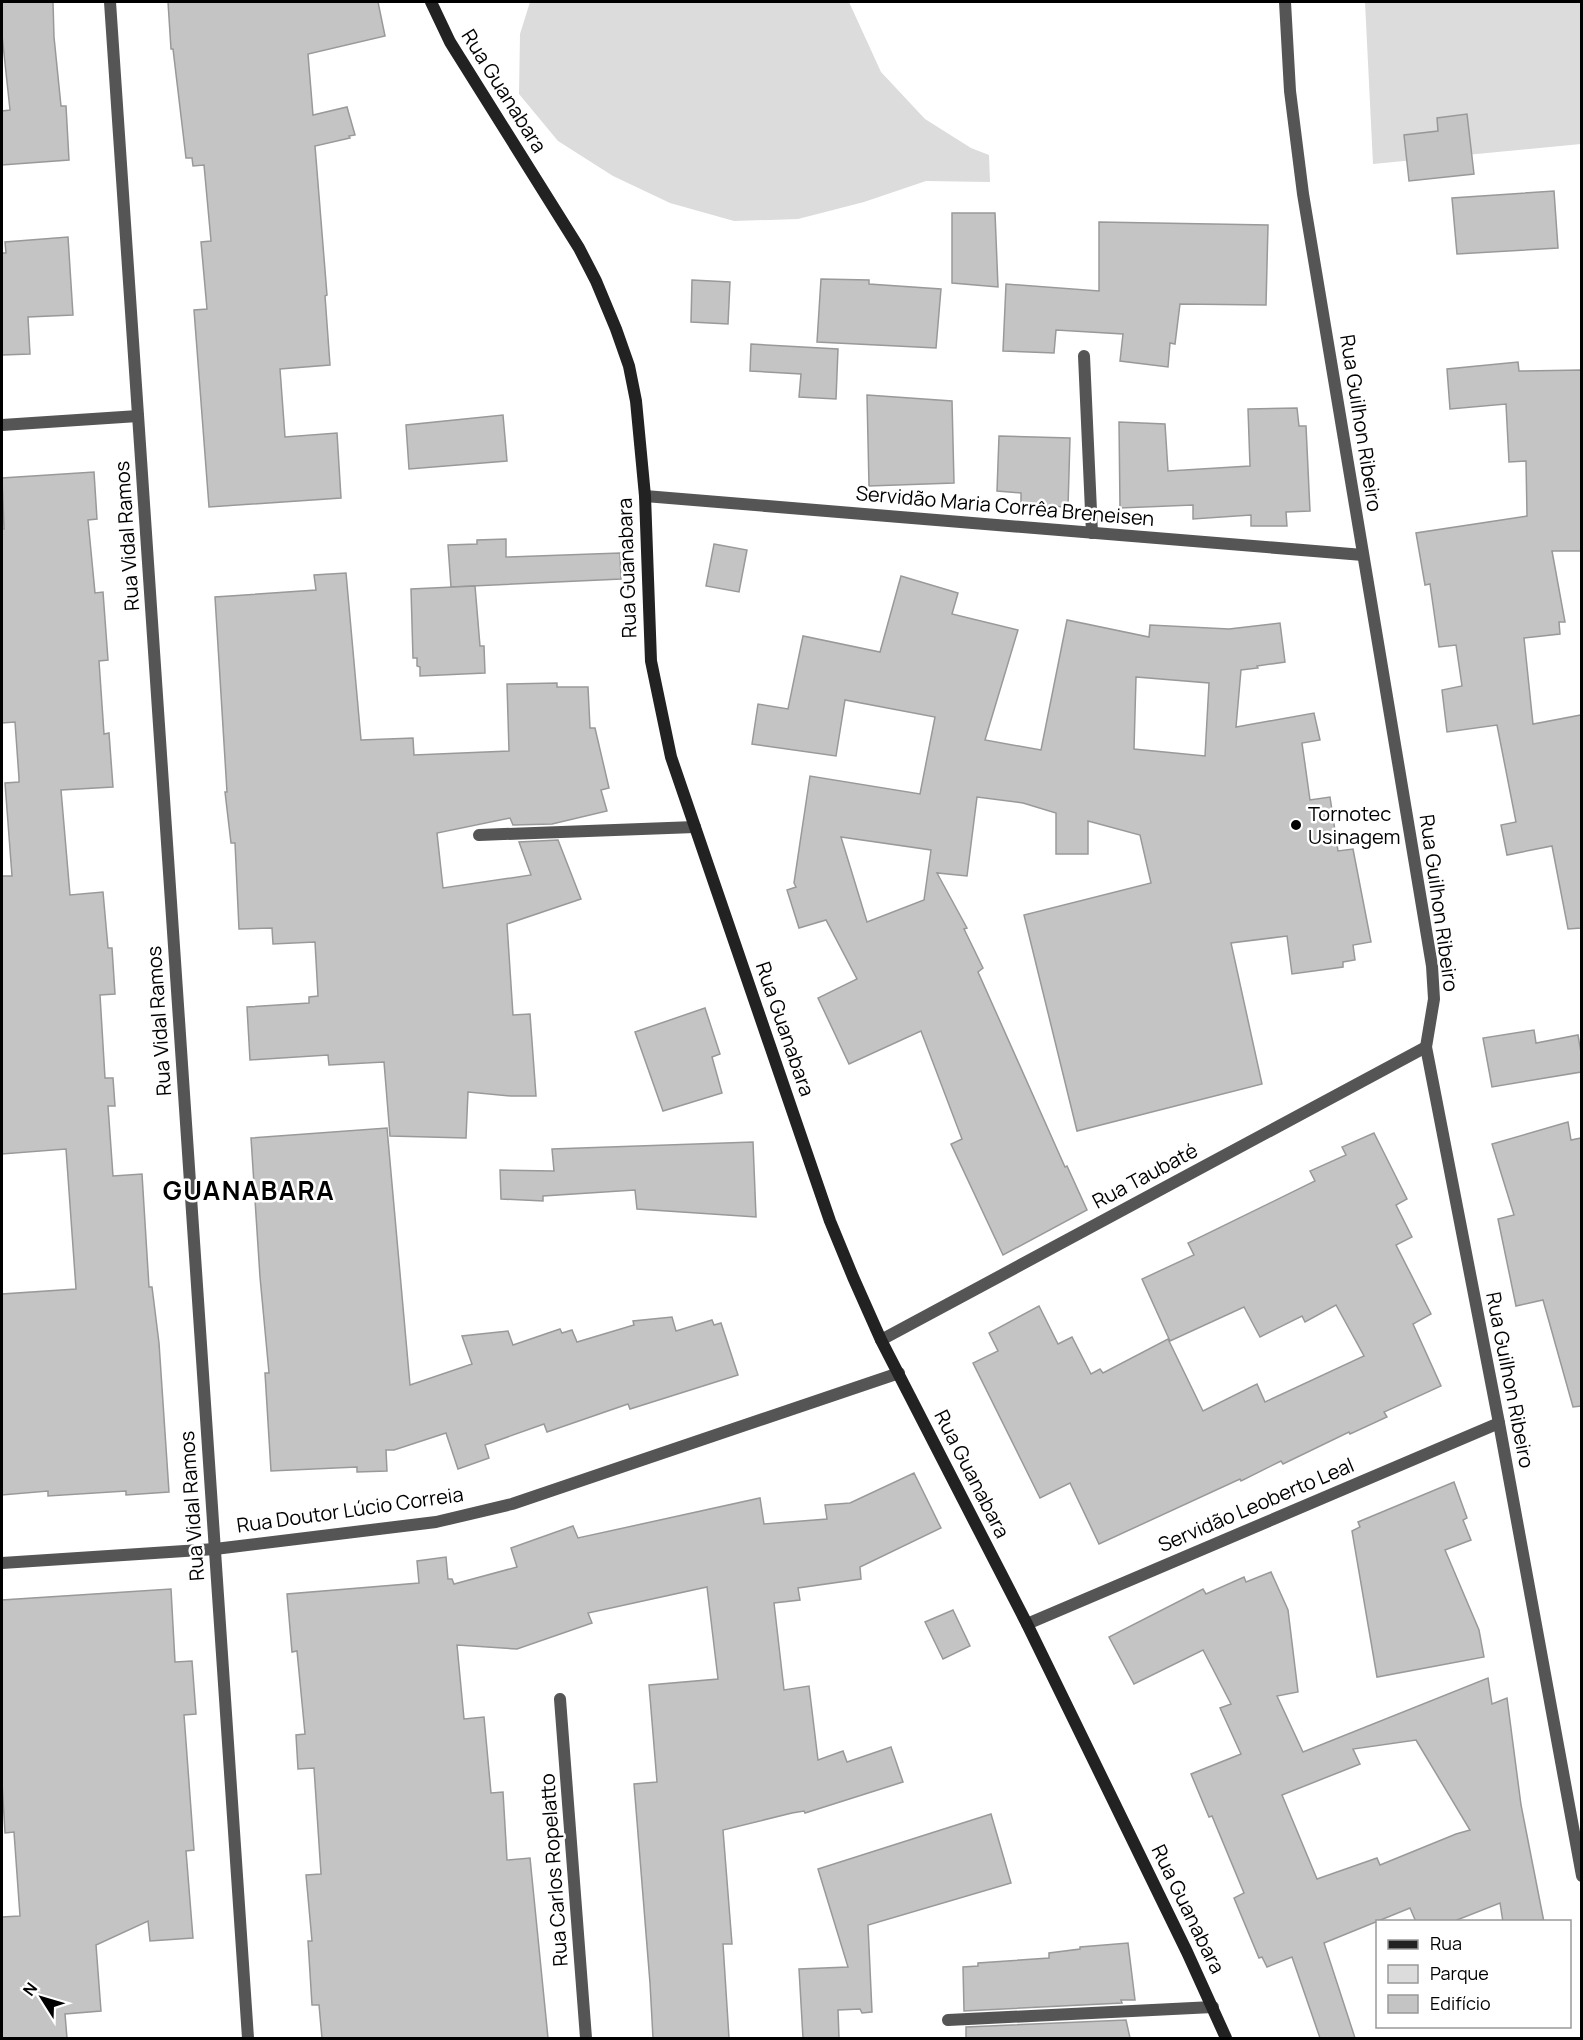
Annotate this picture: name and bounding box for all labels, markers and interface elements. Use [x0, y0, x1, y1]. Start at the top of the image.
street label: Rua Guanabara [456, 24, 553, 157]
street label: Rua Guilhon Ribeiro [1334, 332, 1389, 514]
street label: Rua Vidal Ramos [108, 460, 145, 612]
street label: Servidão Maria Corrêa Breneisen [855, 479, 1155, 532]
street label: Rua Guanabara [611, 497, 642, 639]
place label: Tornotec Usinagem [1308, 800, 1400, 850]
street label: Rua Guilhon Ribeiro [1414, 812, 1465, 994]
marker: Tornotec Usinagem [1289, 818, 1303, 832]
street label: Rua Vidal Ramos [140, 945, 177, 1097]
street label: Rua Guanabara [750, 958, 821, 1100]
street label: Rua Taubaté [1087, 1136, 1202, 1215]
district label: GUANABARA [163, 1172, 335, 1208]
street label: Rua Guilhon Ribeiro [1480, 1290, 1541, 1470]
street label: Rua Guanabara [929, 1405, 1016, 1543]
street label: Rua Vidal Ramos [173, 1430, 210, 1582]
street label: Servidão Leoberto Leal [1154, 1451, 1358, 1558]
street label: Rua Doutor Lúcio Correia [235, 1480, 465, 1539]
street label: Rua Carlos Ropelatto [533, 1772, 574, 1968]
street label: Rua Guanabara [1146, 1840, 1231, 1978]
legend [1376, 1920, 1571, 2028]
text: Rua [1430, 1931, 1462, 1955]
text: Parque [1430, 1961, 1489, 1985]
north arrow [12, 1968, 72, 2028]
text: N [18, 1978, 42, 2000]
text: Edifício [1430, 1991, 1491, 2015]

